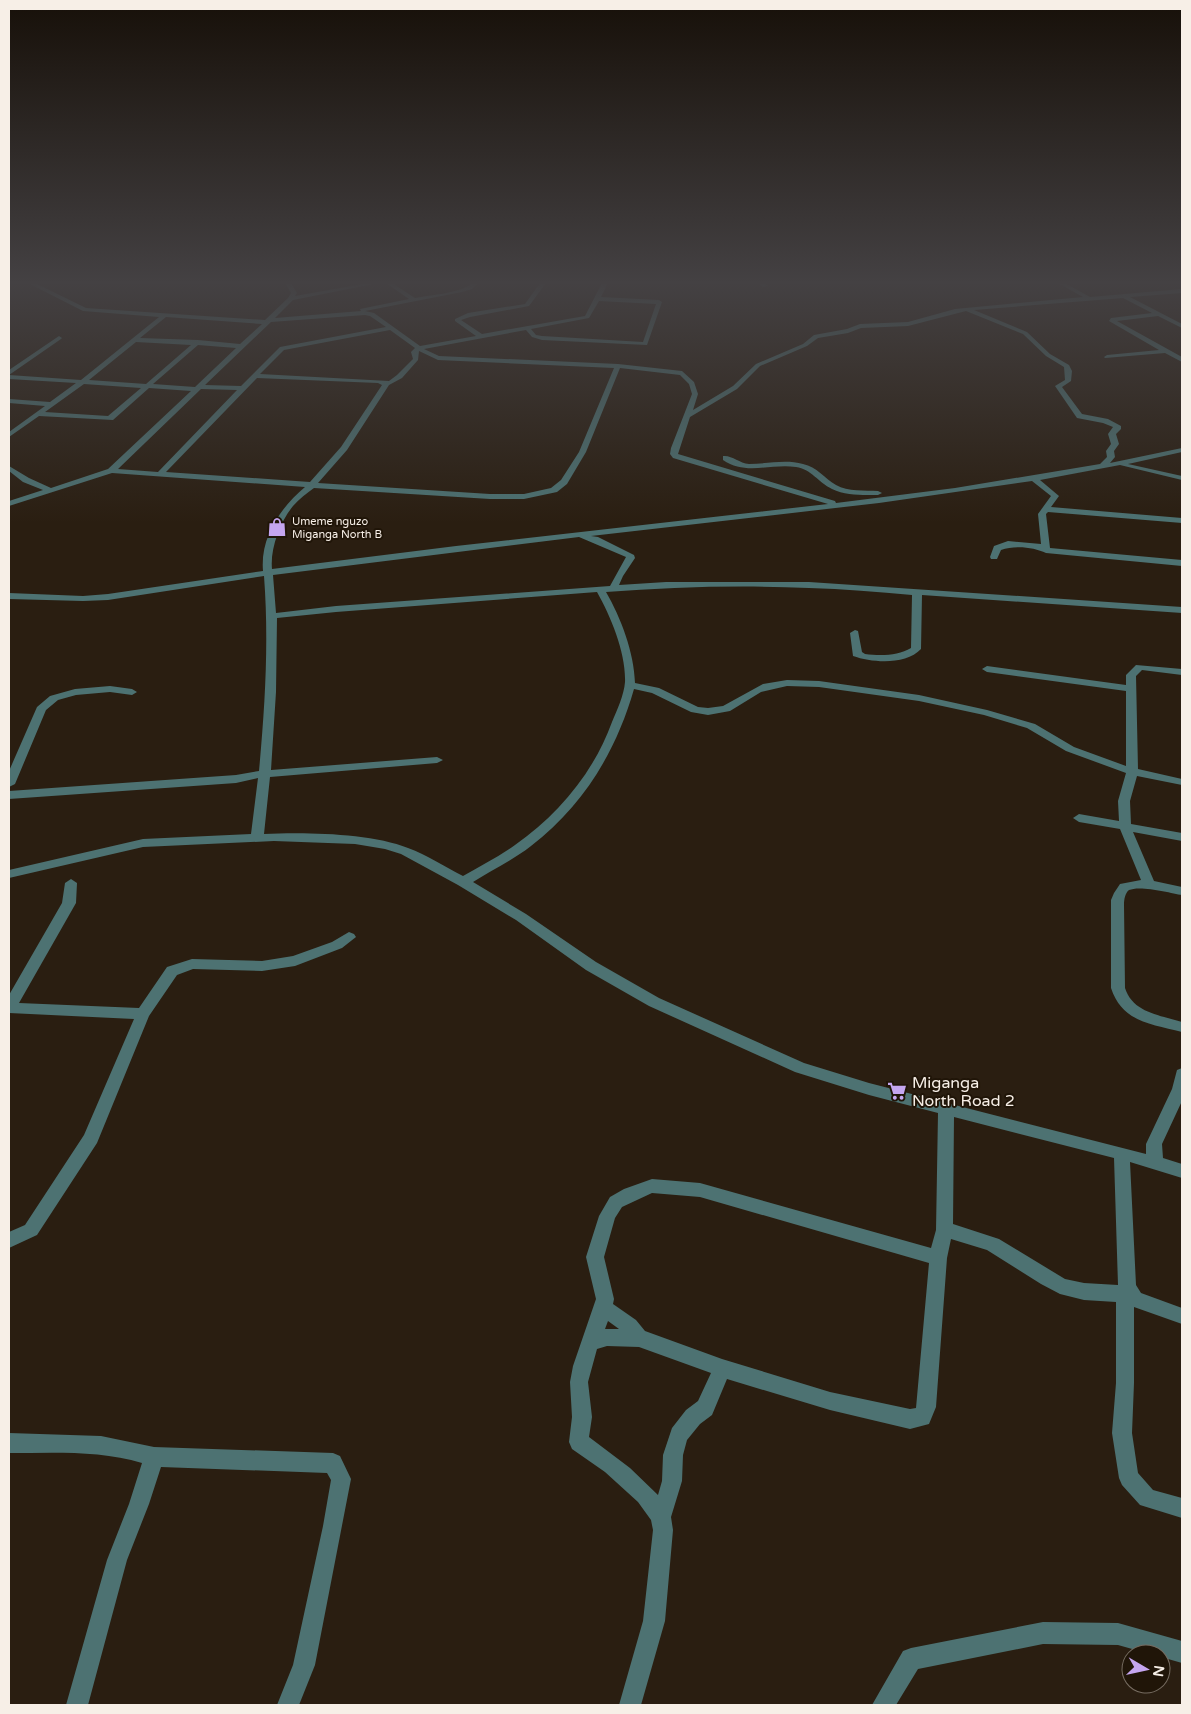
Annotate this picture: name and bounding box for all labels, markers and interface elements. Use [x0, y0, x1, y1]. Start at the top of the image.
place label: Umeme nguzo Miganga North B [292, 515, 382, 541]
shop icon: Umeme nguzo Miganga North B [266, 516, 288, 538]
place label: Miganga North Road 2 [912, 1073, 1015, 1111]
supermarket icon: Miganga North Road 2 [886, 1080, 908, 1102]
north arrow [1121, 1644, 1171, 1694]
text: N [1149, 1664, 1168, 1678]

